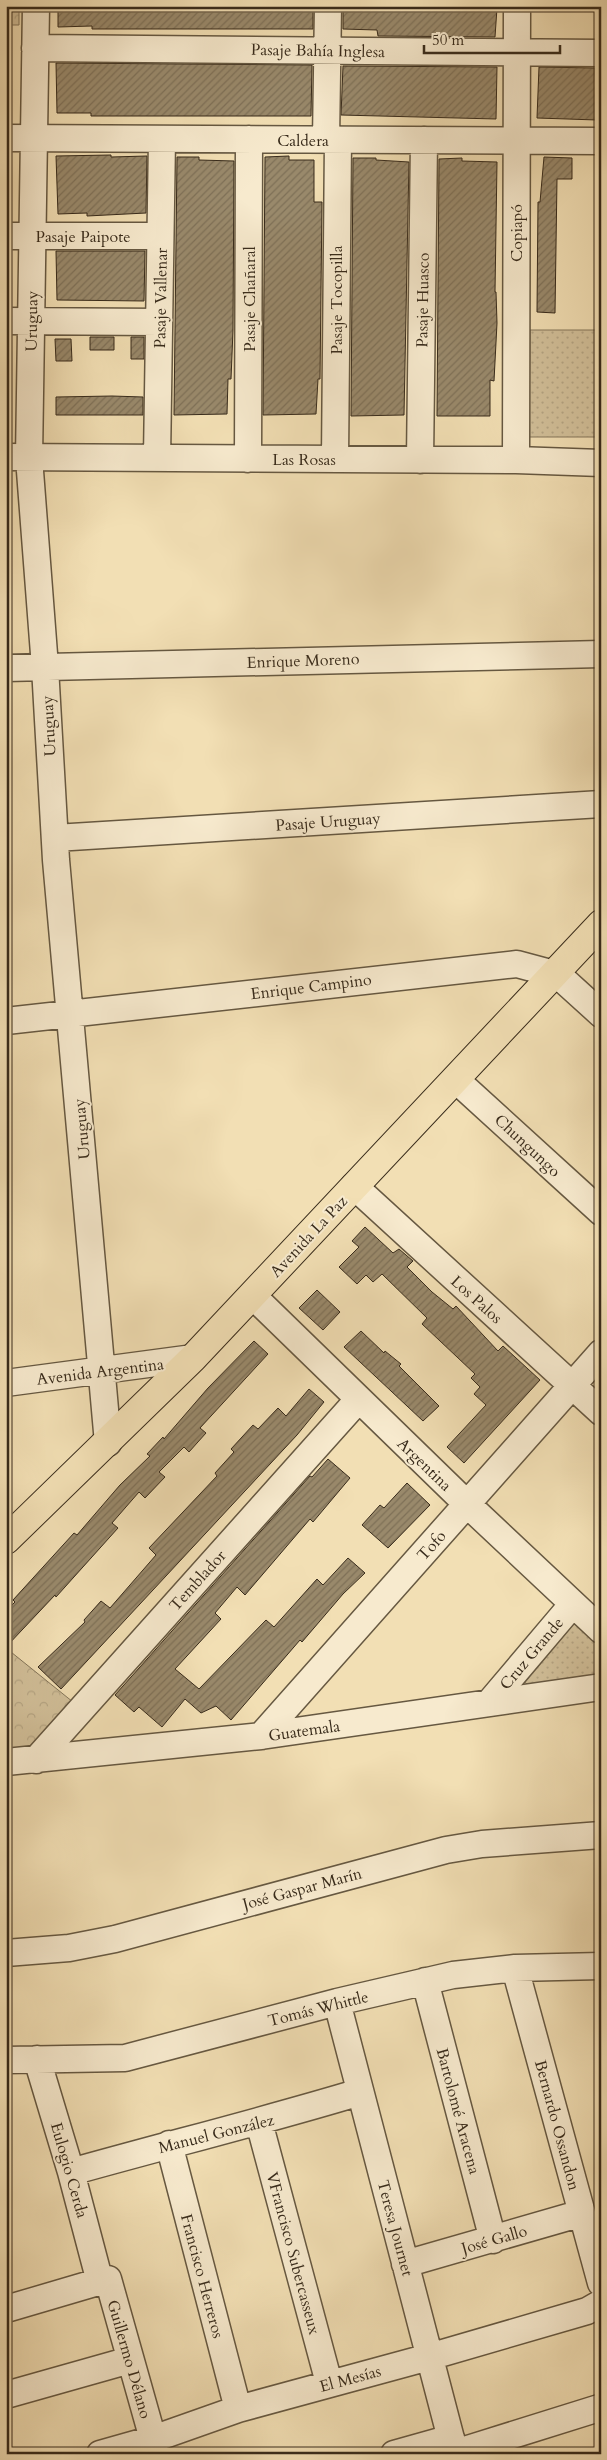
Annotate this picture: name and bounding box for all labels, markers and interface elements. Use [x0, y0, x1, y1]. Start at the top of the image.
scale bar [424, 22, 561, 54]
text: 50 m [432, 30, 464, 50]
street label: Pasaje Bahía Inglesa [251, 39, 385, 63]
street label: Caldera [277, 130, 329, 152]
street label: Copiapó [506, 204, 528, 262]
street label: Pasaje Paipote [35, 226, 131, 248]
street label: Pasaje Tocopilla [326, 245, 348, 355]
street label: Pasaje Chañaral [239, 246, 261, 352]
street label: Pasaje Vallenar [149, 247, 173, 349]
street label: Pasaje Huasco [411, 252, 435, 348]
street label: Uruguay [20, 290, 44, 352]
street label: Las Rosas [272, 449, 336, 471]
street label: Enrique Moreno [246, 648, 360, 674]
street label: Uruguay [36, 694, 62, 757]
street label: Pasaje Uruguay [275, 807, 382, 837]
street label: Enrique Campino [249, 969, 373, 1005]
street label: Uruguay [68, 1097, 96, 1160]
street label: Chungungo [489, 1109, 566, 1182]
street label: Avenida La Paz [265, 1191, 352, 1282]
street label: Los Palos [446, 1271, 507, 1329]
street label: Avenida Argentina [35, 1353, 165, 1391]
street label: Argentina [392, 1433, 457, 1496]
street label: Tofo [412, 1525, 451, 1566]
street label: Temblador [164, 1545, 231, 1616]
street label: Cruz Grande [495, 1613, 569, 1695]
street label: Guatemala [267, 1715, 341, 1747]
street label: José Gaspar Marín [238, 1862, 364, 1916]
street label: Tomás Whittle [266, 1986, 371, 2032]
street label: Bartolomé Aracena [431, 2046, 485, 2177]
street label: Bernardo Ossandon [529, 2058, 585, 2193]
street label: Manuel González [156, 2109, 276, 2159]
street label: Eulogio Cerda [45, 2120, 93, 2221]
street label: VFrancisco Subercasseux [261, 2170, 325, 2337]
street label: Teresa Journet [372, 2178, 418, 2279]
street label: Francisco Herreros [175, 2212, 229, 2341]
street label: José Gallo [457, 2220, 530, 2260]
street label: Guillermo Délano [102, 2297, 157, 2422]
street label: El Mesías [317, 2360, 383, 2398]

